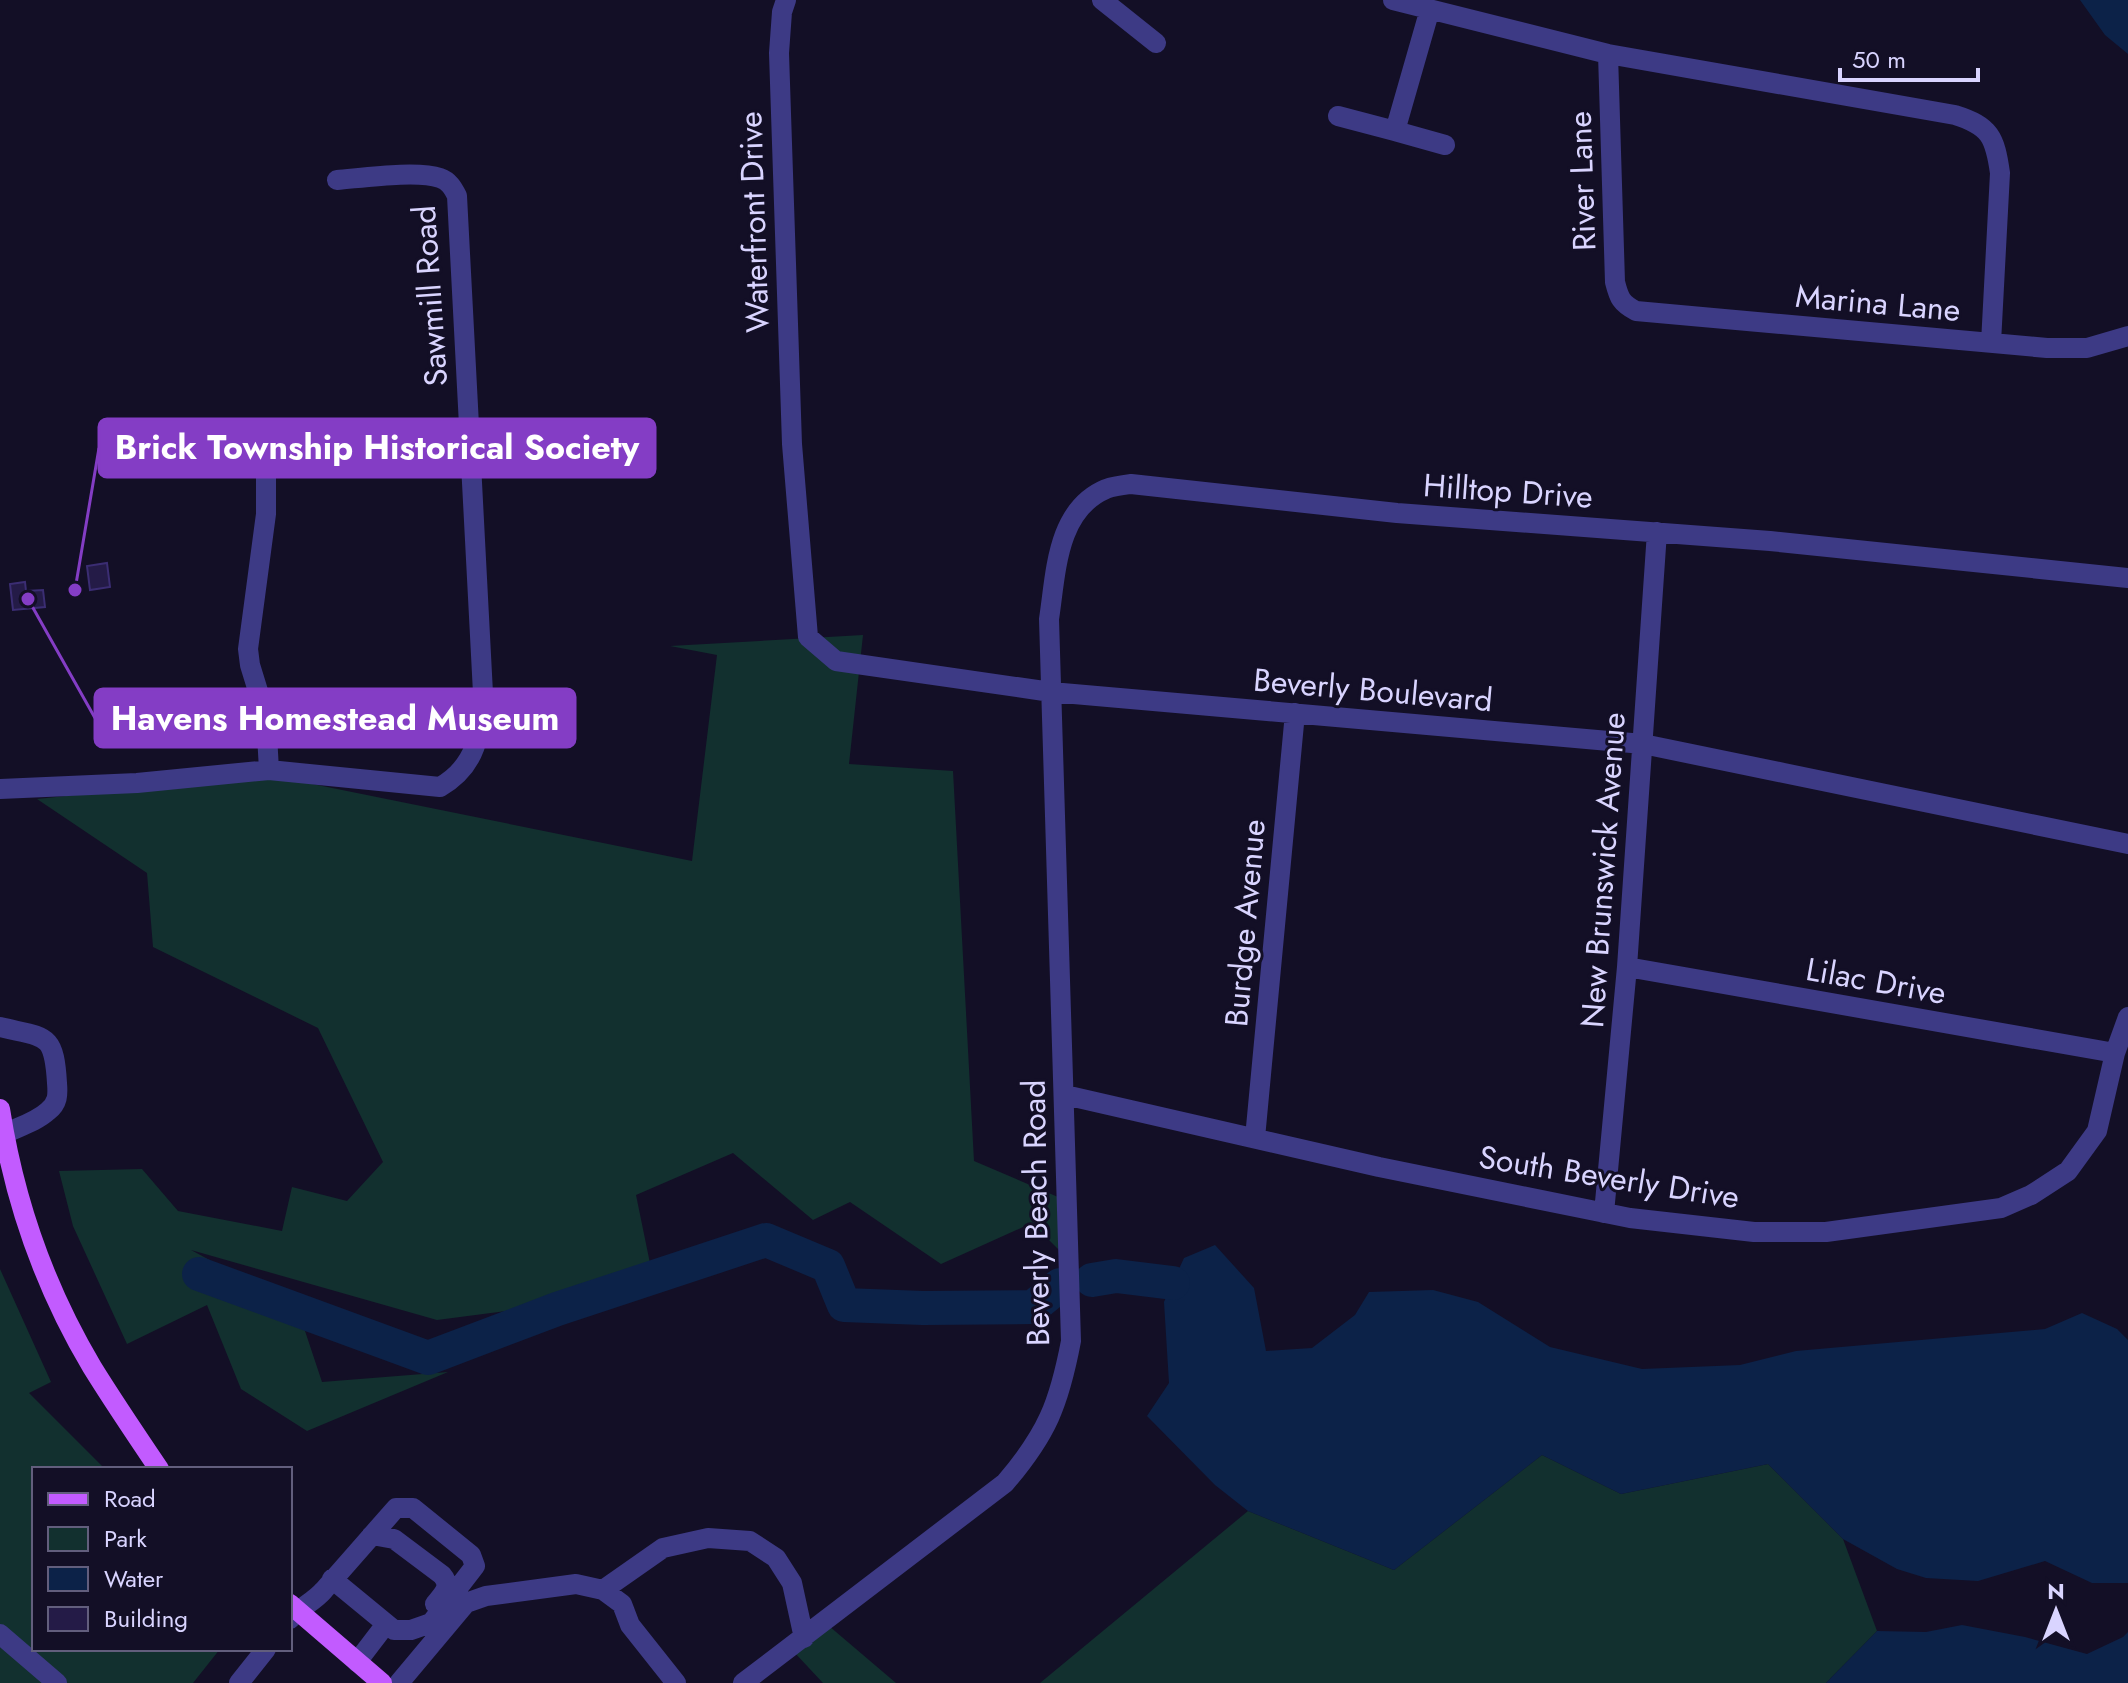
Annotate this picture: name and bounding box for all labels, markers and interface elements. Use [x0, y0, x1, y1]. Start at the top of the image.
scale bar [1840, 32, 1978, 82]
text: 50 m [1852, 42, 1906, 77]
street label: River Lane [1557, 110, 1607, 252]
street label: Waterfront Drive [727, 111, 781, 333]
street label: Sawmill Road [401, 204, 459, 388]
street label: Marina Lane [1794, 273, 1962, 333]
callout: Brick Township Historical Society [99, 419, 655, 477]
text: Brick Township Historical Society [115, 423, 641, 472]
street label: Hilltop Drive [1422, 462, 1594, 520]
street label: Beverly Boulevard [1251, 657, 1495, 723]
callout: Havens Homestead Museum [95, 689, 575, 747]
text: Havens Homestead Museum [111, 694, 559, 743]
street label: New Brunswick Avenue [1569, 711, 1637, 1029]
street label: Burdge Avenue [1213, 817, 1277, 1029]
street label: Lilac Drive [1802, 946, 1950, 1016]
street label: Beverly Beach Road [1011, 1079, 1061, 1347]
street label: South Beverly Drive [1476, 1134, 1742, 1220]
legend [32, 1467, 292, 1651]
text: Road [104, 1481, 156, 1516]
text: Park [104, 1521, 147, 1556]
text: Water [104, 1561, 164, 1596]
north arrow [2016, 1571, 2096, 1651]
text: N [2047, 1575, 2065, 1607]
text: Building [104, 1601, 188, 1636]

